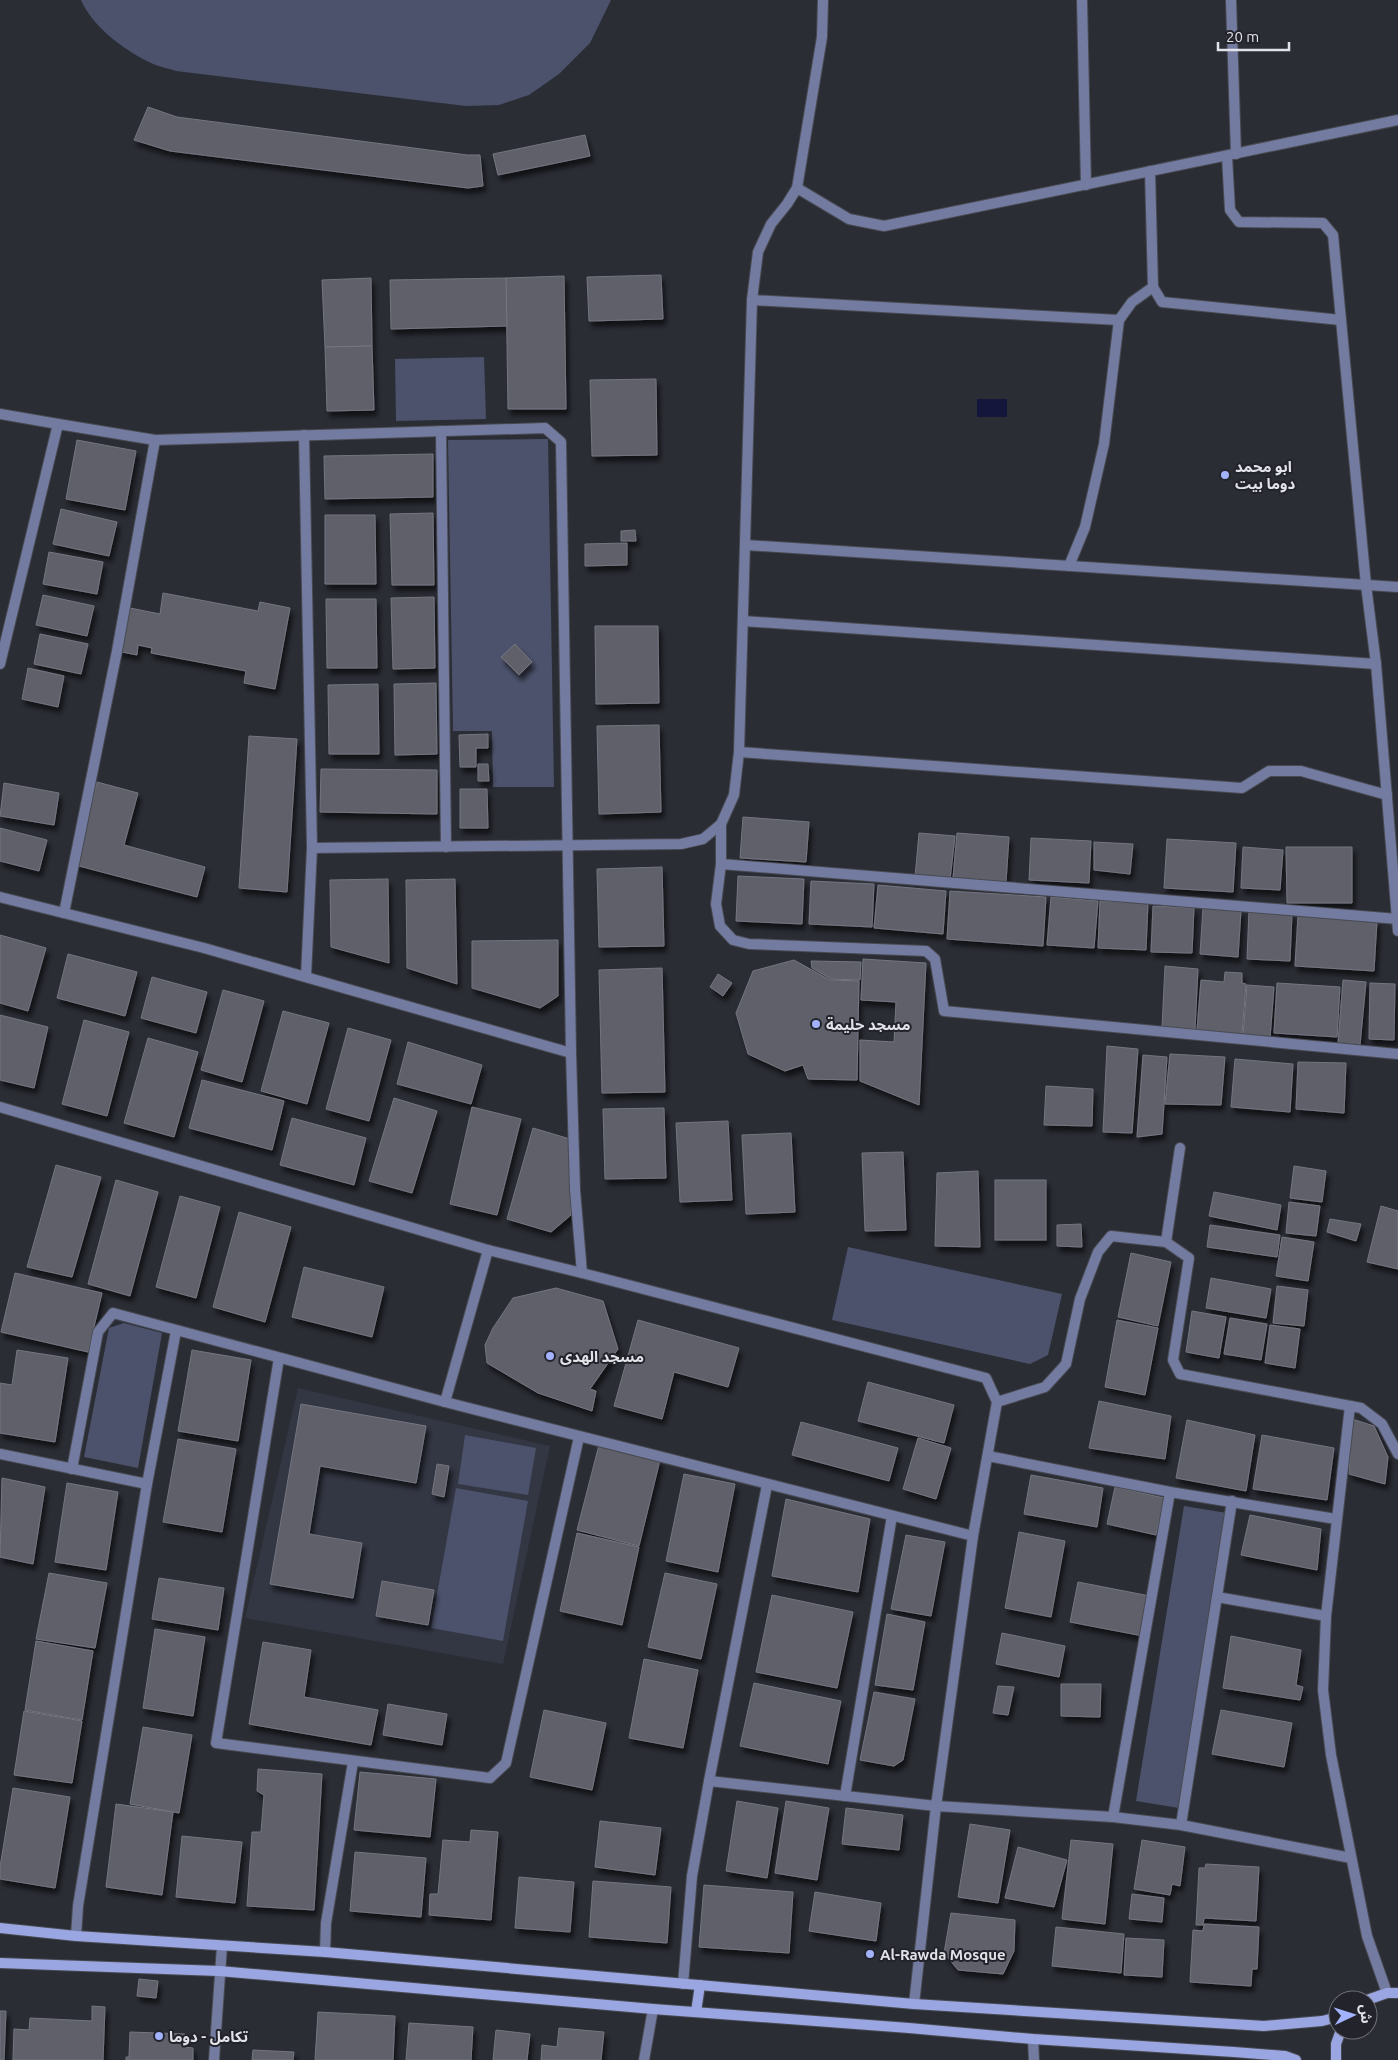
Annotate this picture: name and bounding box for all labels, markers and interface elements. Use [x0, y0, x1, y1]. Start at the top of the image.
scale bar [1218, 20, 1289, 52]
text: 20 m [1226, 28, 1259, 45]
place label: ابو محمد دوما بيت [1235, 458, 1296, 493]
marker: ابو محمد دوما بيت [1219, 469, 1231, 481]
place label: مسجد حليمة [826, 1016, 910, 1033]
marker: مسجد حليمة [810, 1018, 822, 1030]
place label: مسجد الهدى [560, 1348, 644, 1366]
marker: مسجد الهدى [544, 1350, 556, 1362]
place label: Al-Rawda Mosque [880, 1946, 1006, 1963]
marker: Al-Rawda Mosque [864, 1948, 876, 1960]
north arrow [1328, 1990, 1378, 2040]
text: ش [1357, 2004, 1375, 2024]
place label: تكامل - دوما [169, 2028, 249, 2046]
marker: تكامل - دوما [153, 2030, 165, 2042]

